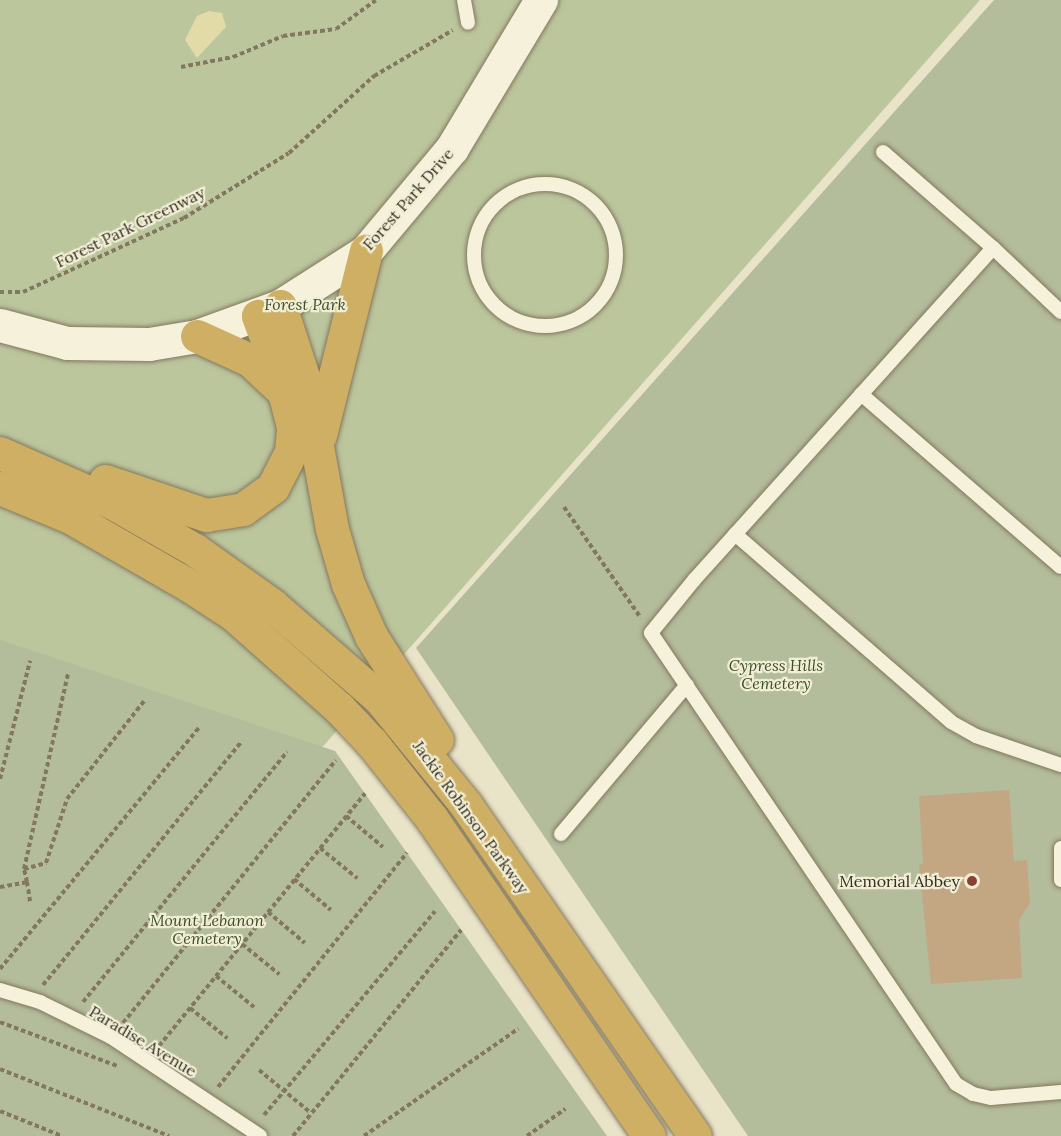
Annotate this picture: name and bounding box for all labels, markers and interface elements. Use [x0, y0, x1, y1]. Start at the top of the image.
street label: Forest Park Drive [359, 144, 457, 254]
street label: Forest Park Greenway [52, 183, 208, 271]
park label: Forest Park [264, 294, 346, 314]
park label: Cypress Hills Cemetery [729, 655, 823, 693]
street label: Jackie Robinson Parkway [409, 737, 533, 897]
place label: Memorial Abbey [839, 871, 960, 891]
marker: Memorial Abbey [965, 874, 979, 888]
park label: Mount Lebanon Cemetery [150, 910, 264, 948]
street label: Paradise Avenue [86, 1001, 200, 1081]

